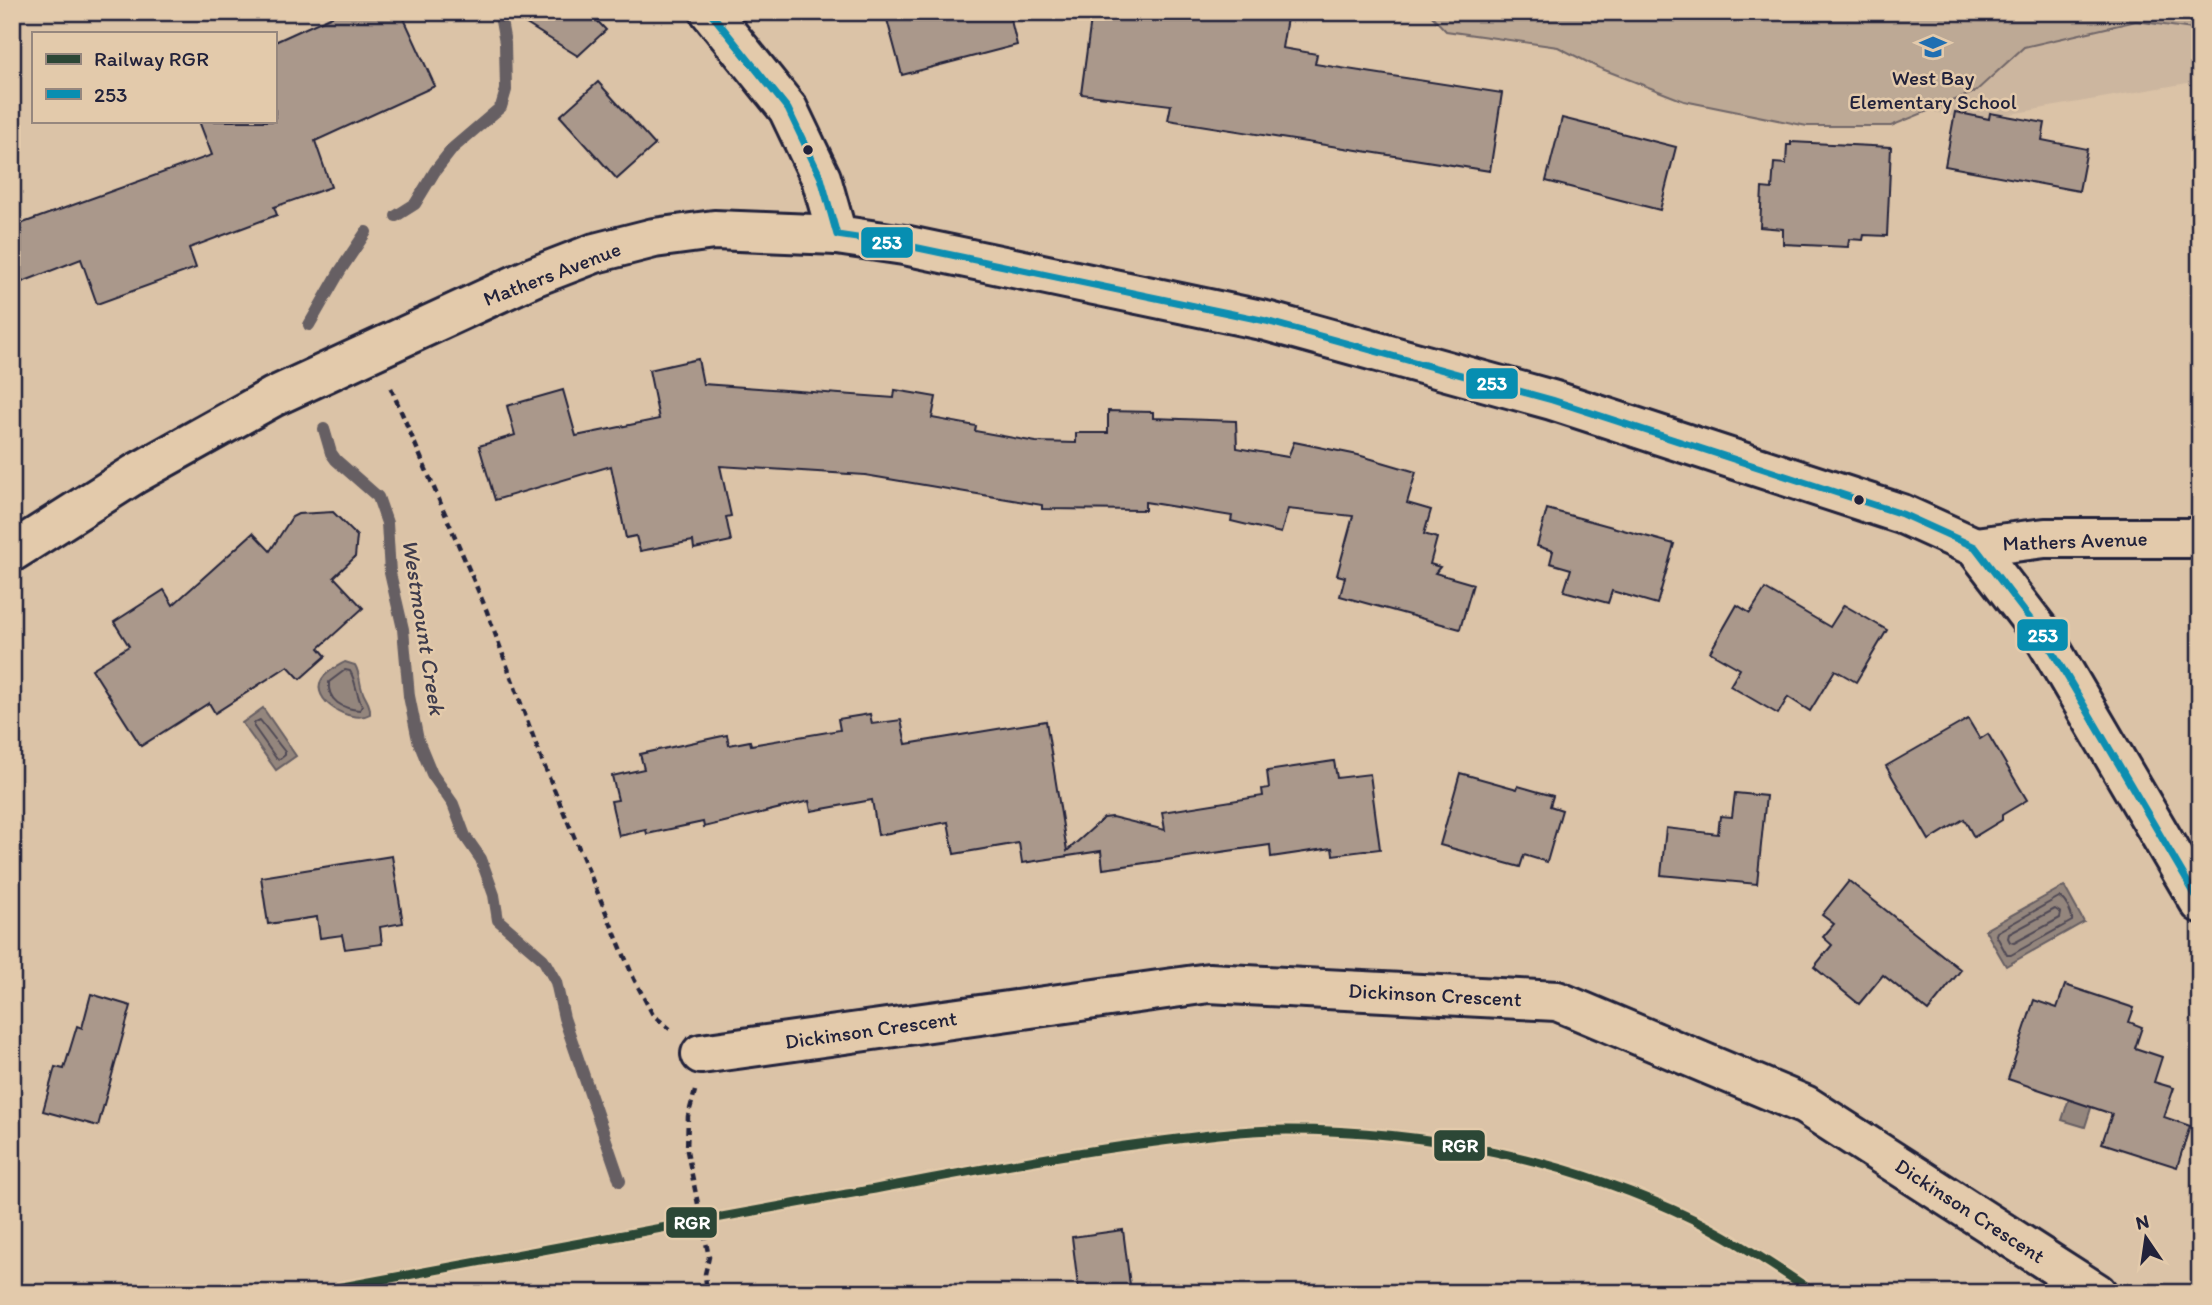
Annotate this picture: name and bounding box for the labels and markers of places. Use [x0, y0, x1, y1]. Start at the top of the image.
school or university icon: West Bay Elementary School [1918, 32, 1948, 62]
place label: West Bay Elementary School [1849, 65, 2017, 114]
unlabelled marker [801, 143, 815, 157]
unlabelled marker [1852, 493, 1866, 507]

